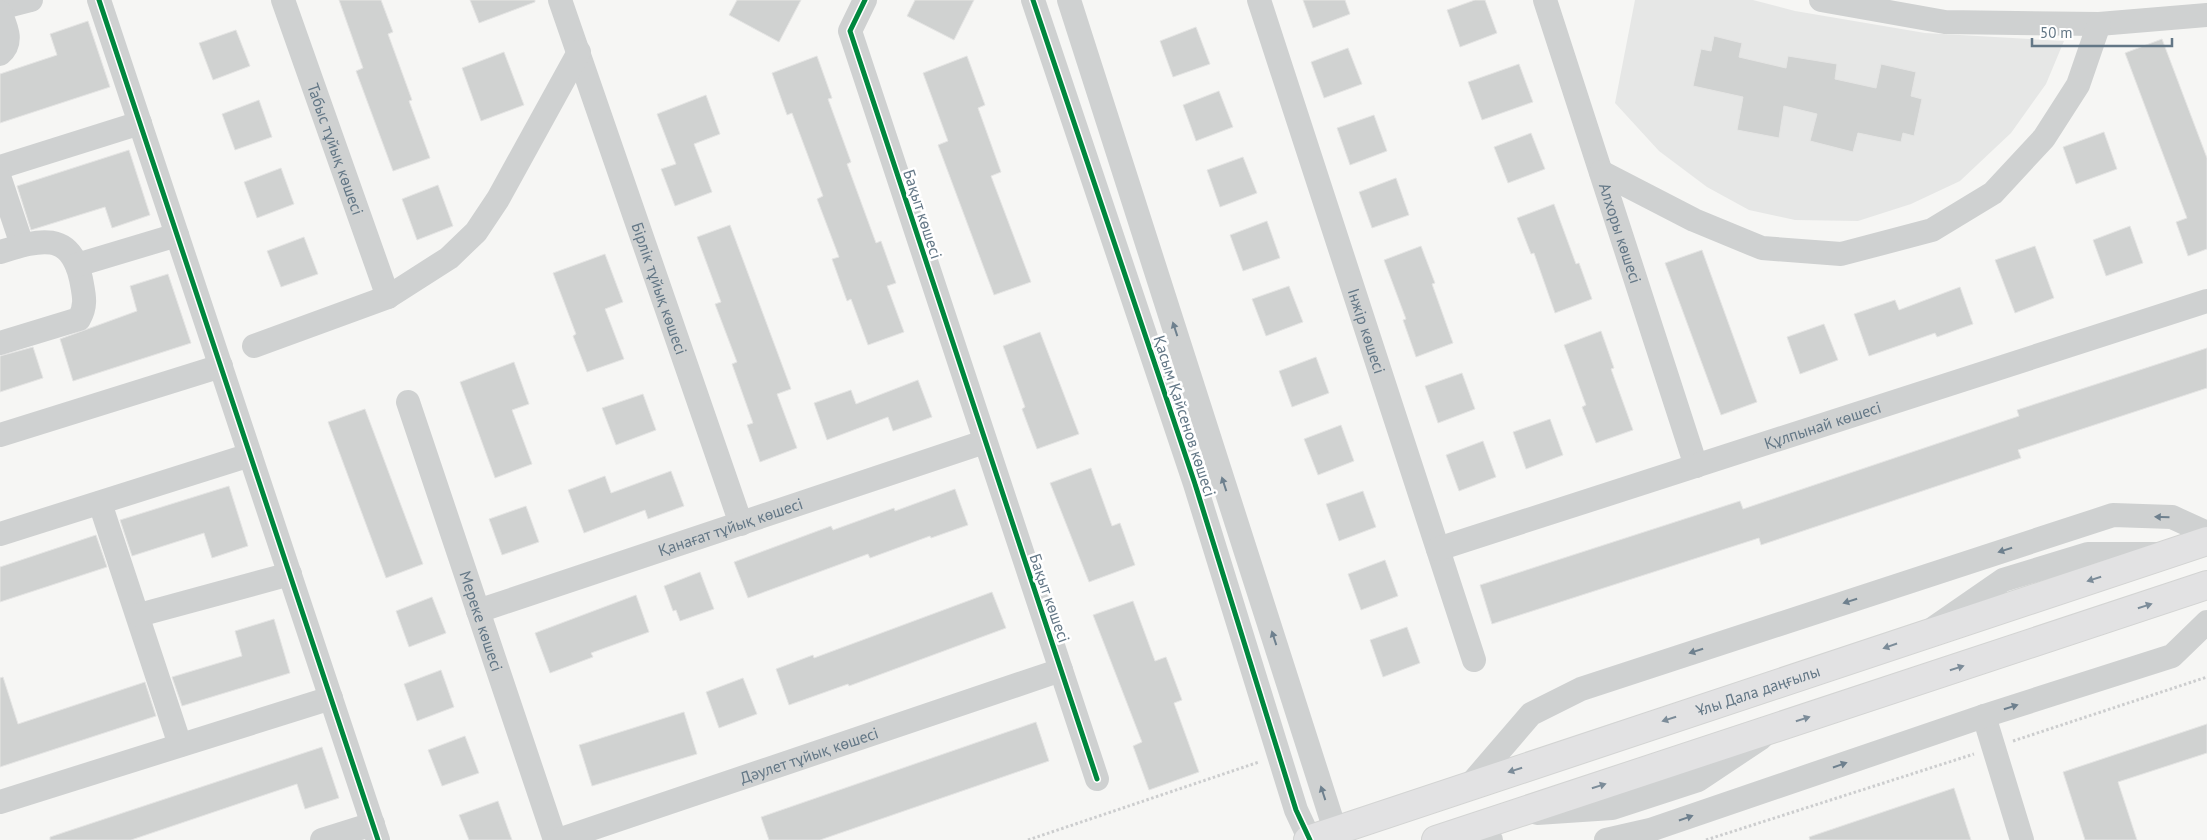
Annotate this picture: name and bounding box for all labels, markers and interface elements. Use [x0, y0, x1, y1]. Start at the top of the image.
scale bar [2032, 15, 2172, 47]
text: 50 m [2040, 23, 2073, 42]
street label: Табыс тұйық көшесі [303, 80, 368, 218]
street label: Бақыт көшесі [899, 167, 947, 261]
street label: Алхоры көшесі [1595, 180, 1646, 286]
street label: Бірлік тұйық көшесі [627, 219, 692, 357]
street label: Інжір көшесі [1344, 286, 1390, 376]
one-way arrow [1170, 321, 1178, 336]
street label: Қасым Қайсенов көшесі [1149, 333, 1221, 499]
street label: Құлпынай көшесі [1762, 397, 1883, 453]
one-way arrow [1220, 476, 1228, 491]
street label: Қанағат тұйық көшесі [655, 493, 805, 560]
one-way arrow [2153, 513, 2169, 521]
one-way arrow [1997, 547, 2012, 554]
street label: Бақыт көшесі [1025, 551, 1075, 645]
street label: Мереке көшесі [455, 568, 508, 674]
one-way arrow [2087, 575, 2102, 583]
one-way arrow [1843, 598, 1858, 605]
one-way arrow [2137, 602, 2152, 609]
one-way arrow [1269, 631, 1277, 646]
one-way arrow [1882, 642, 1897, 650]
one-way arrow [1688, 648, 1703, 656]
street label: Ұлы Дала даңғылы [1693, 660, 1822, 720]
one-way arrow [1950, 663, 1965, 671]
one-way arrow [2003, 703, 2018, 711]
one-way arrow [1795, 715, 1810, 722]
one-way arrow [1662, 716, 1677, 723]
street label: Дәулет тұйық көшесі [737, 722, 881, 788]
one-way arrow [1833, 761, 1848, 768]
one-way arrow [1507, 766, 1522, 774]
one-way arrow [1591, 782, 1606, 789]
one-way arrow [1319, 786, 1327, 801]
one-way arrow [1679, 814, 1694, 821]

